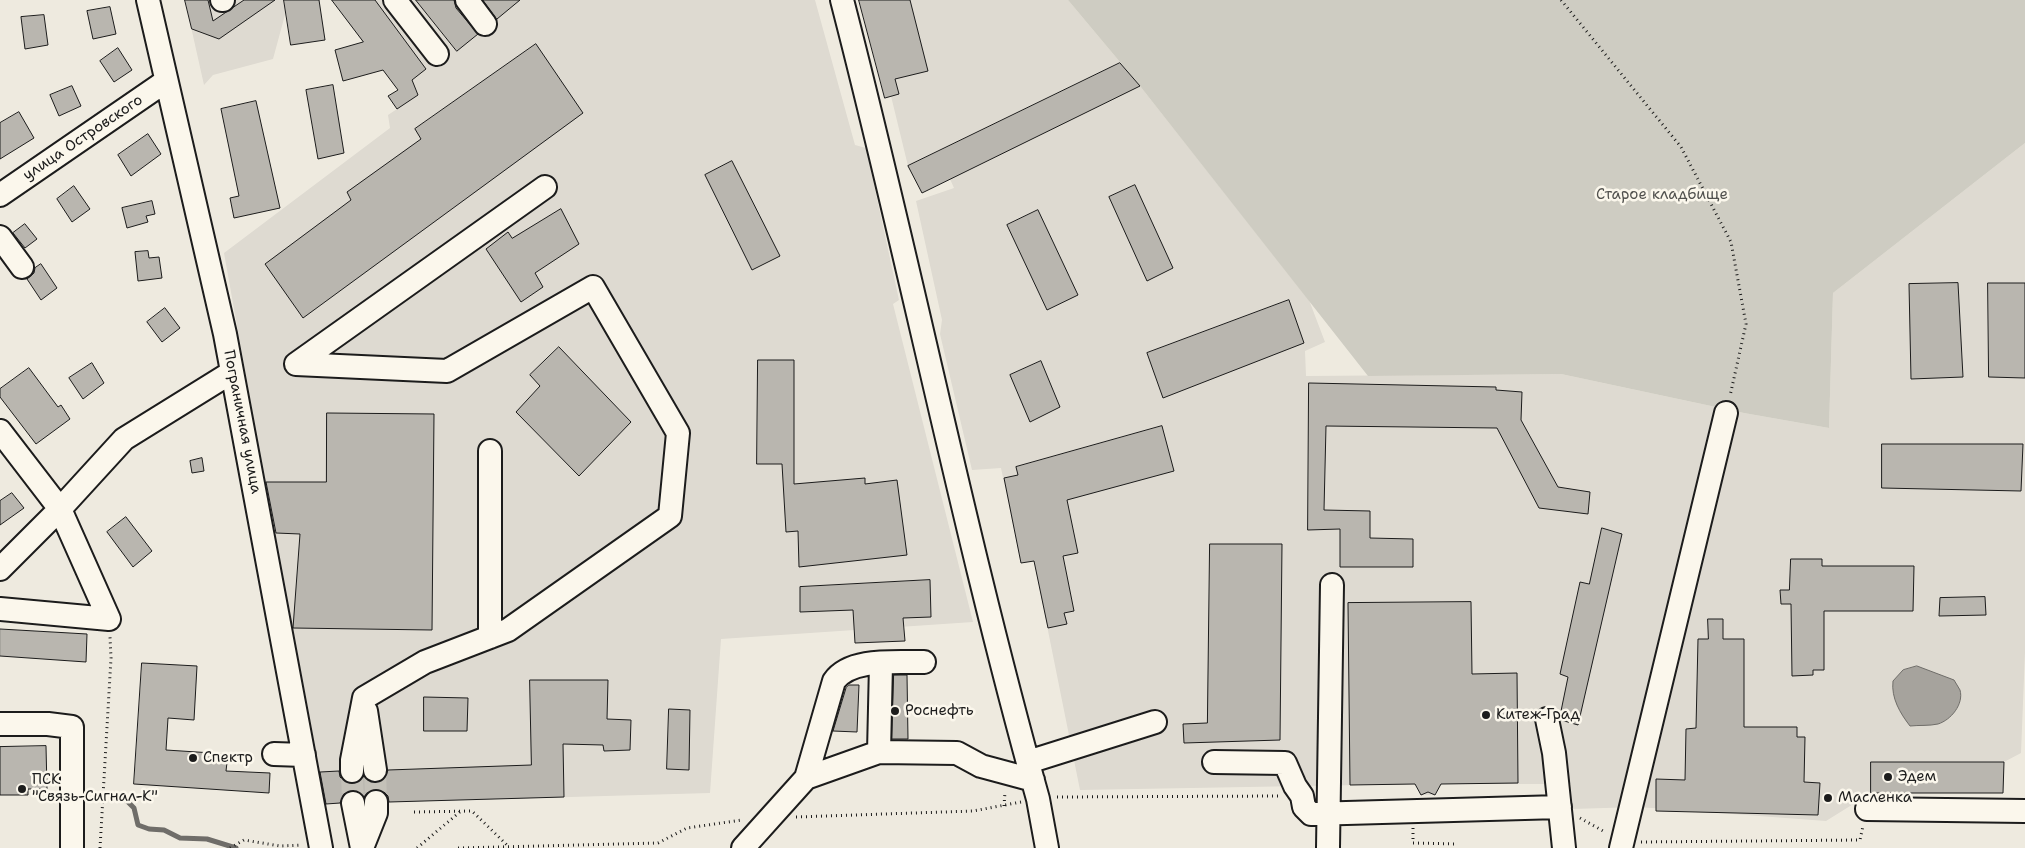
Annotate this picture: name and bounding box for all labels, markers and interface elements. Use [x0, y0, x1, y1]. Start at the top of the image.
street label: улица Островского [20, 91, 146, 185]
park label: Старое кладбище [1596, 186, 1728, 204]
street label: Пограничная улица [219, 349, 265, 495]
place label: Роснефть [905, 702, 974, 720]
marker: Роснефть [889, 705, 901, 717]
place label: Китеж-Град [1496, 706, 1580, 724]
marker: Китеж-Град [1480, 709, 1492, 721]
place label: Спектр [203, 749, 253, 767]
marker: Спектр [187, 752, 199, 764]
place label: Эдем [1898, 768, 1936, 786]
place label: ПСК "Связь-Сигнал-К" [32, 771, 158, 806]
marker: Эдем [1882, 771, 1894, 783]
marker: ПСК "Связь-Сигнал-К" [16, 783, 28, 795]
place label: Масленка [1838, 789, 1912, 807]
marker: Масленка [1822, 792, 1834, 804]

